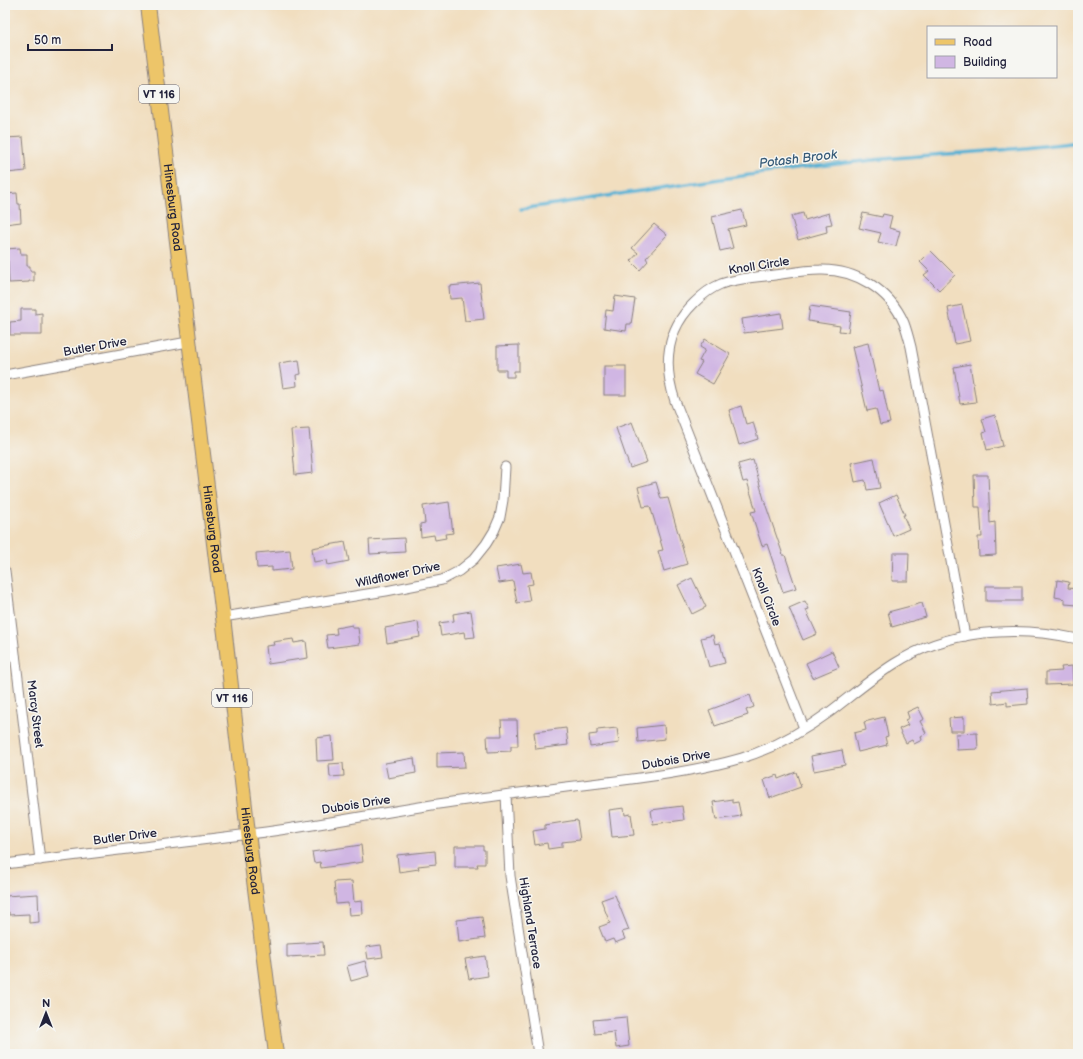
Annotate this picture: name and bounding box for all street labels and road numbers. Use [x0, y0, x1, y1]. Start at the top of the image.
road number: VT 116 [139, 85, 179, 103]
street label: Hinesburg Road [160, 163, 186, 252]
street label: Knoll Circle [727, 254, 791, 278]
street label: Butler Drive [62, 334, 128, 360]
street label: Hinesburg Road [199, 484, 225, 574]
street label: Wildflower Drive [354, 559, 442, 591]
street label: Knoll Circle [748, 566, 784, 628]
street label: Marcy Street [23, 679, 47, 749]
road number: VT 116 [212, 689, 252, 707]
street label: Dubois Drive [641, 747, 711, 773]
street label: Dubois Drive [321, 792, 391, 818]
street label: Hinesburg Road [238, 806, 263, 896]
street label: Butler Drive [92, 826, 158, 848]
street label: Highland Terrace [515, 876, 545, 970]

